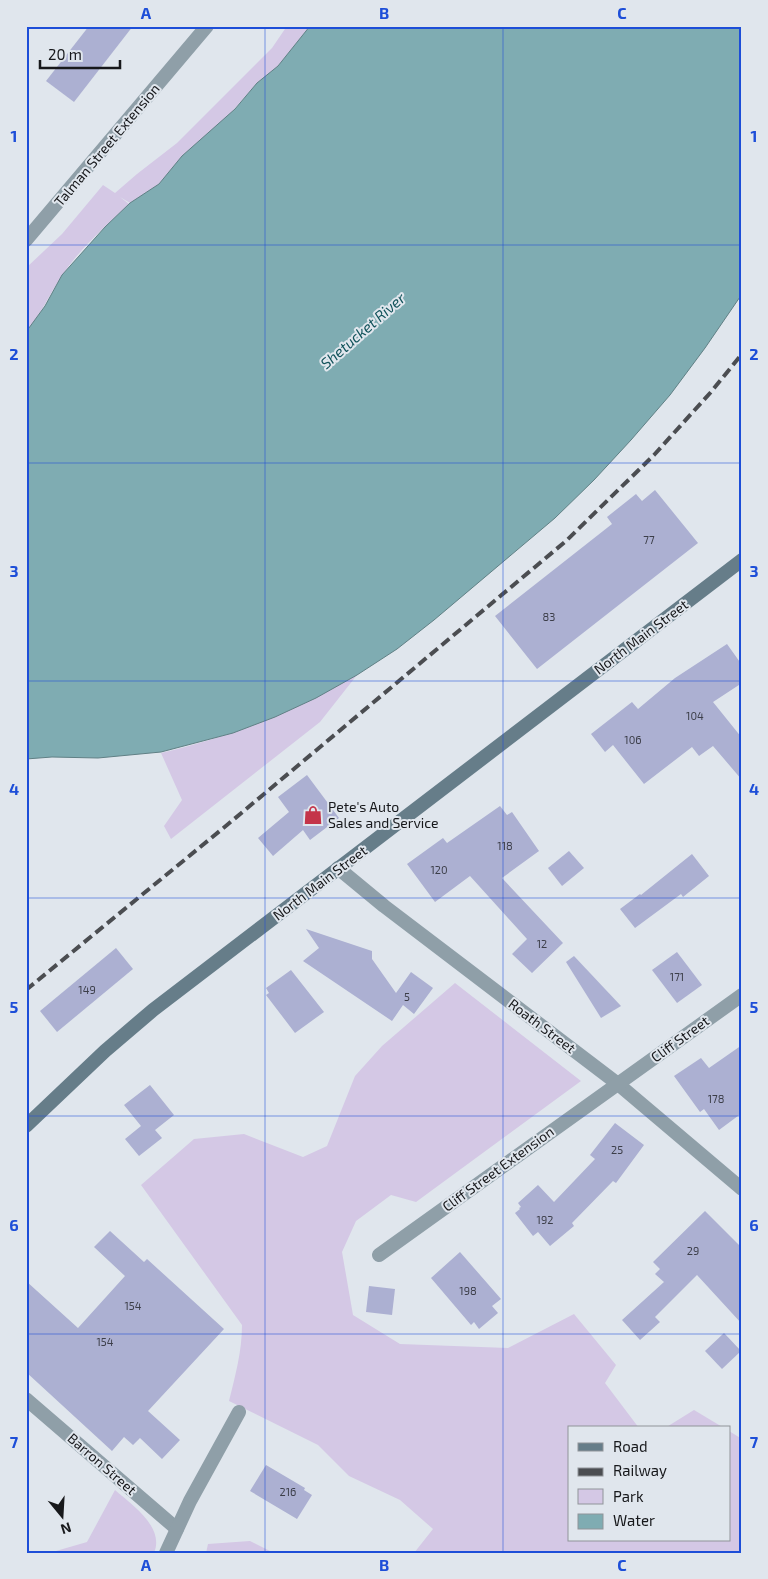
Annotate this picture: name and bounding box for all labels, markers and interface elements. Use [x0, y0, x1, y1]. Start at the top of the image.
text: A [141, 3, 152, 22]
text: B [379, 3, 389, 22]
text: C [617, 3, 627, 22]
scale bar [40, 38, 120, 70]
text: 20 m [48, 45, 82, 63]
street label: Talman Street Extension [50, 80, 163, 209]
text: 1 [11, 126, 17, 145]
text: 1 [751, 126, 757, 145]
water label: Shetucket River [316, 288, 409, 372]
text: 2 [9, 344, 19, 363]
text: 2 [749, 344, 759, 363]
house number: 77 [643, 533, 655, 546]
text: 3 [9, 561, 19, 580]
text: 3 [749, 561, 759, 580]
street label: North Main Street [590, 596, 691, 678]
house number: 83 [543, 610, 555, 623]
house number: 104 [686, 709, 704, 722]
house number: 106 [624, 733, 642, 746]
text: 4 [9, 779, 19, 798]
text: 4 [749, 779, 759, 798]
place label: Pete's Auto Sales and Service [328, 798, 439, 831]
shop icon: Pete's Auto Sales and Service [302, 804, 324, 826]
house number: 118 [497, 839, 513, 852]
street label: North Main Street [269, 842, 370, 924]
house number: 120 [430, 863, 448, 876]
house number: 12 [537, 937, 547, 950]
house number: 171 [670, 970, 684, 983]
house number: 149 [78, 983, 96, 996]
house number: 5 [404, 990, 410, 1003]
street label: Roath Street [505, 995, 579, 1056]
text: 5 [10, 997, 19, 1016]
text: 5 [750, 997, 759, 1016]
street label: Cliff Street [647, 1012, 712, 1065]
house number: 178 [708, 1092, 724, 1105]
street label: Cliff Street Extension [439, 1122, 557, 1215]
house number: 25 [611, 1143, 623, 1156]
house number: 192 [537, 1213, 553, 1226]
text: 6 [9, 1215, 19, 1234]
text: 6 [749, 1215, 759, 1234]
house number: 29 [687, 1244, 699, 1257]
house number: 198 [459, 1284, 477, 1297]
house number: 154 [124, 1299, 142, 1312]
house number: 154 [96, 1335, 114, 1348]
legend [568, 1426, 730, 1542]
street label: Barron Street [64, 1429, 140, 1498]
text: 7 [10, 1432, 19, 1451]
text: 7 [750, 1432, 759, 1451]
text: Road [613, 1437, 648, 1455]
text: Railway [613, 1461, 667, 1479]
house number: 216 [280, 1485, 296, 1498]
text: Park [613, 1487, 644, 1505]
north arrow [38, 1492, 88, 1542]
text: Water [613, 1511, 655, 1529]
text: N [59, 1519, 74, 1538]
text: A [141, 1555, 152, 1574]
text: B [379, 1555, 389, 1574]
text: C [617, 1555, 627, 1574]

